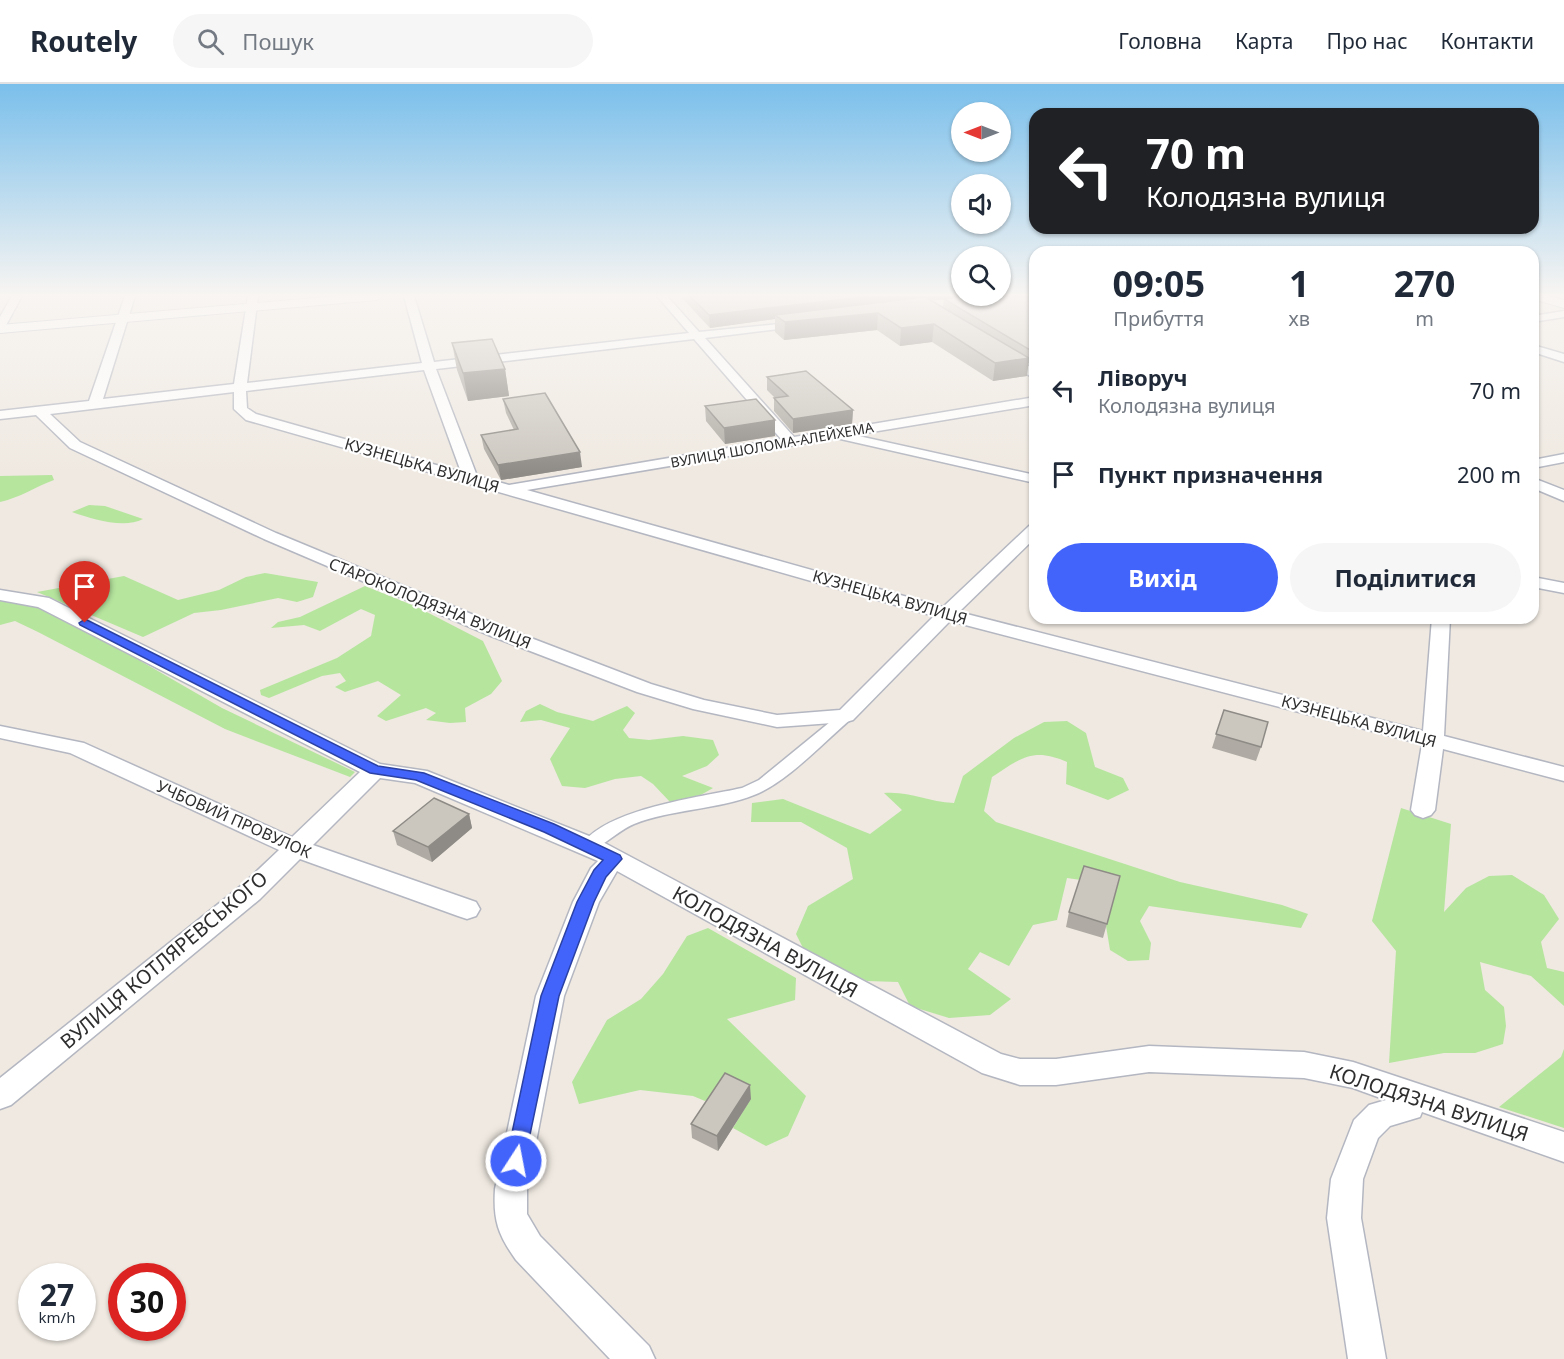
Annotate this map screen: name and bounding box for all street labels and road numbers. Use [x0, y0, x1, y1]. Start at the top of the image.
street label: ВУЛИЦЯ ШОЛОМА-АЛЕЙХЕМА [669, 417, 875, 472]
street label: КУЗНЕЦЬКА ВУЛИЦЯ [342, 432, 502, 498]
street label: СТАРОКОЛОДЯЗНА ВУЛИЦЯ [326, 552, 534, 654]
street label: КУЗНЕЦЬКА ВУЛИЦЯ [810, 564, 970, 630]
street label: КУЗНЕЦЬКА ВУЛИЦЯ [1279, 690, 1439, 752]
street label: УЧБОВИЙ ПРОВУЛОК [153, 775, 315, 863]
street label: ВУЛИЦЯ КОТЛЯРЕВСЬКОГО [54, 865, 273, 1055]
street label: КОЛОДЯЗНА ВУЛИЦЯ [668, 879, 863, 1004]
street label: КОЛОДЯЗНА ВУЛИЦЯ [1326, 1058, 1532, 1147]

